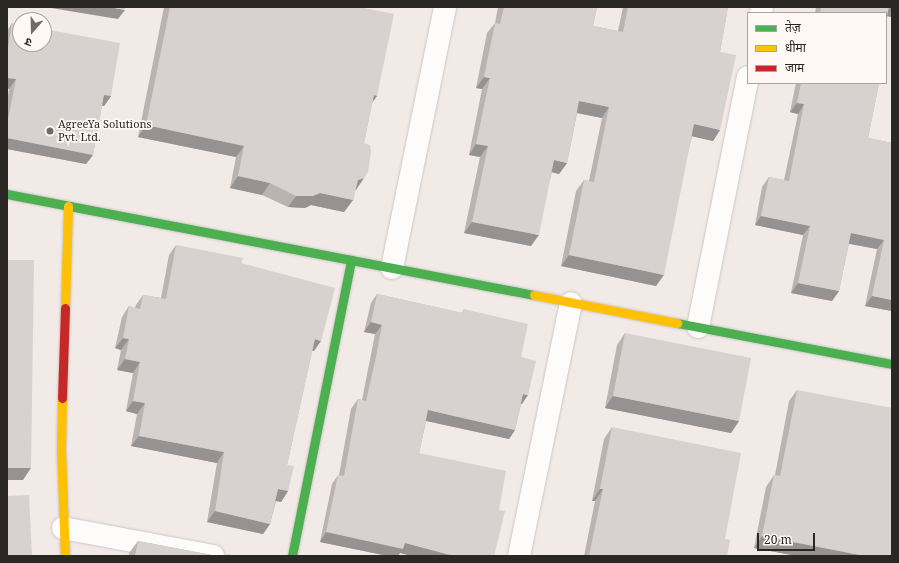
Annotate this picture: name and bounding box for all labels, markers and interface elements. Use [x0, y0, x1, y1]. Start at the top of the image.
north arrow [12, 12, 52, 52]
legend [747, 12, 887, 84]
text: तेज़ [785, 19, 801, 36]
text: उ [22, 35, 34, 51]
text: धीमा [785, 39, 806, 56]
text: जाम [785, 59, 804, 76]
place label: AgreeYa Solutions Pvt. Ltd. [58, 118, 152, 144]
marker: AgreeYa Solutions Pvt. Ltd. [45, 126, 55, 136]
scale bar [759, 525, 817, 551]
text: 20 m [764, 531, 792, 548]

